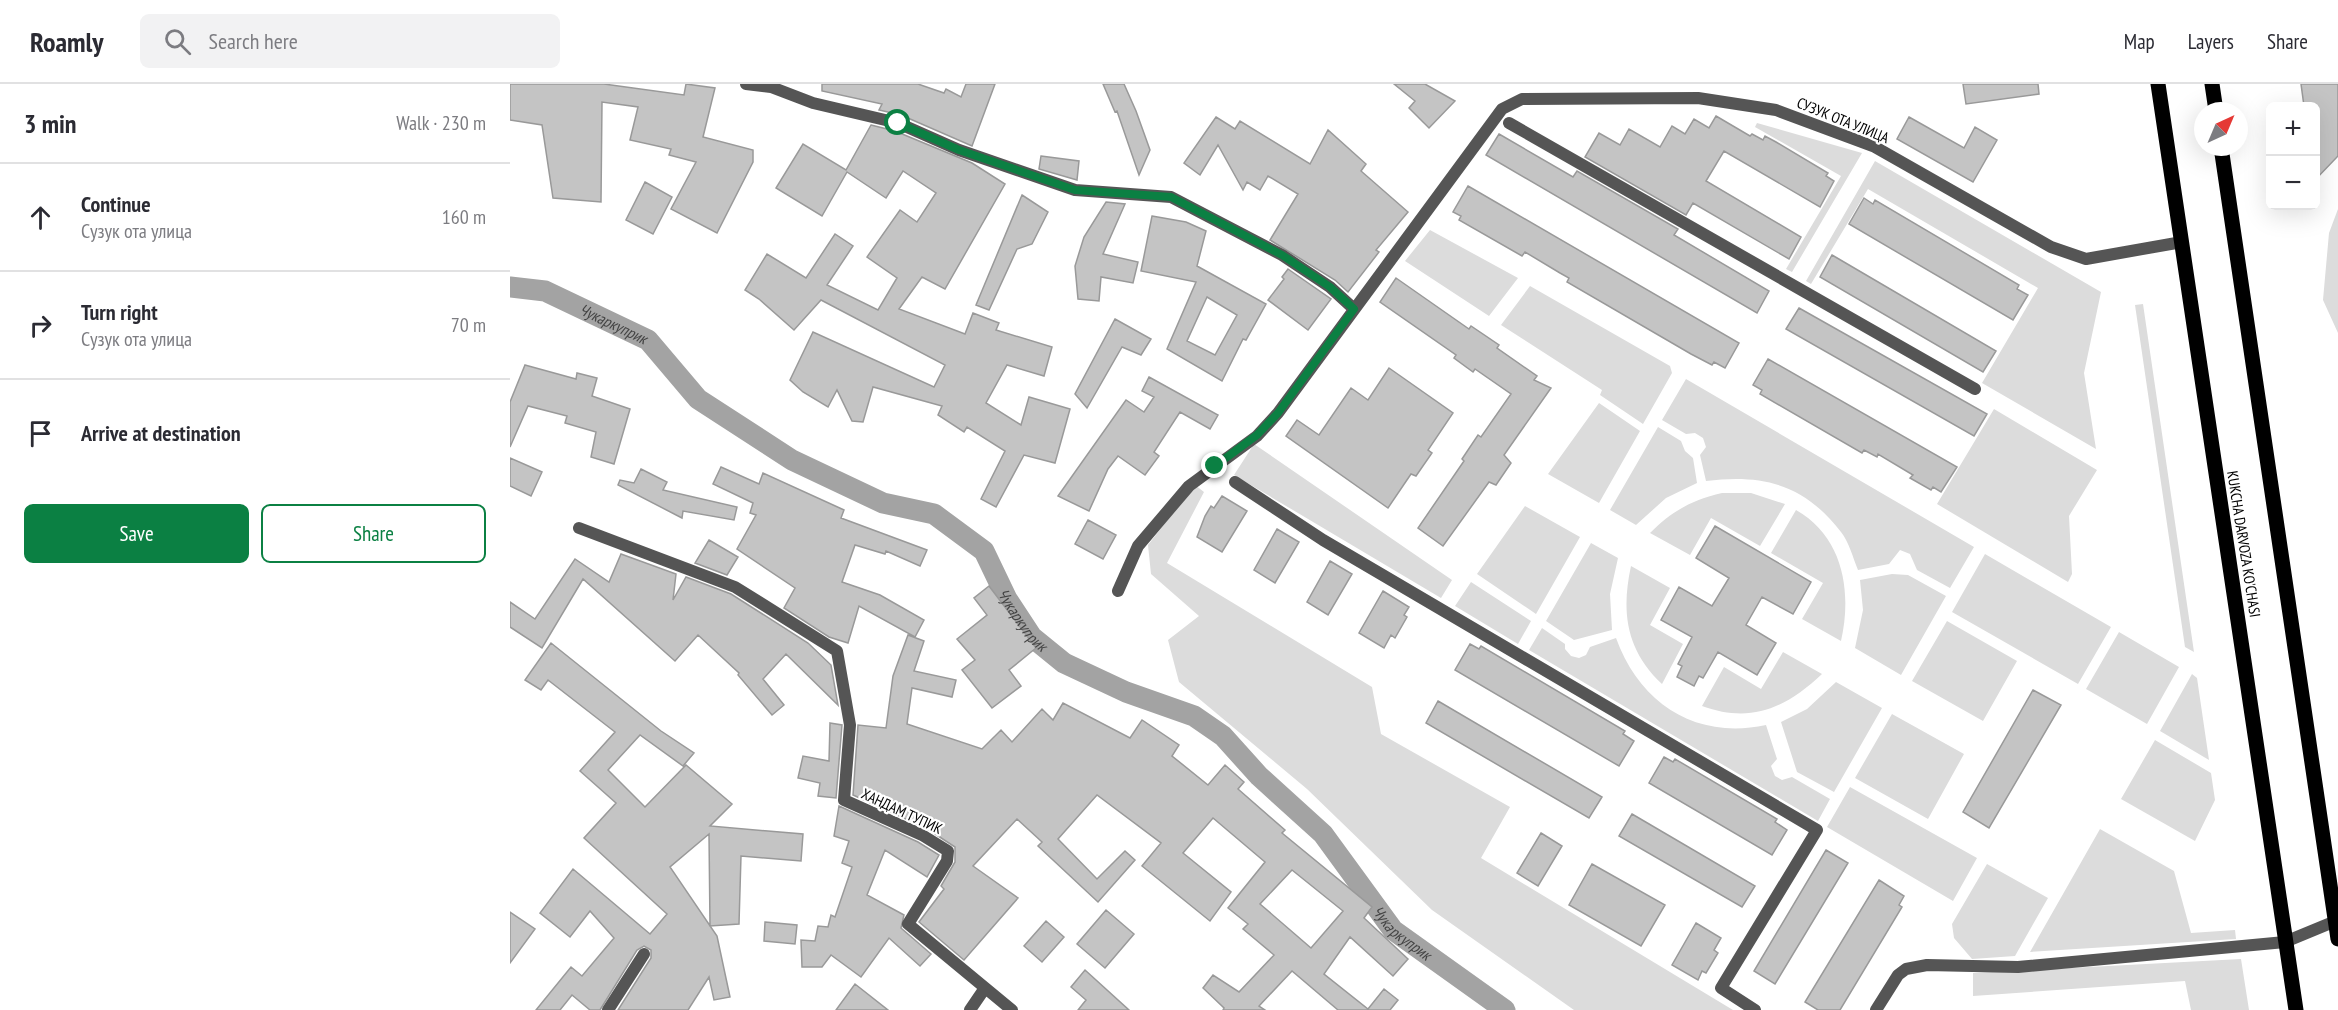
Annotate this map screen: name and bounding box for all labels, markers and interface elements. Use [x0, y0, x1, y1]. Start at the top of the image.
search box [140, 14, 560, 68]
text: Roamly [30, 23, 104, 60]
icon: search [161, 25, 194, 58]
text: Search here [209, 27, 298, 55]
text: Map [2124, 28, 2155, 55]
text: Layers [2188, 28, 2234, 55]
text: Share [2267, 28, 2308, 55]
street label: СУЗУК ОТА УЛИЦА [1794, 93, 1893, 147]
north arrow [2194, 102, 2248, 156]
map controls [2266, 102, 2320, 210]
button: + [2266, 102, 2320, 156]
text: 3 min [24, 107, 77, 140]
route start [884, 109, 910, 135]
text: Walk · 230 m [396, 110, 486, 136]
button: − [2266, 156, 2320, 210]
text: Continue [81, 190, 151, 218]
icon: ahead [24, 201, 57, 234]
text: 160 m [442, 204, 486, 230]
text: Сузук ота улица [81, 218, 192, 244]
text: Turn right [81, 298, 158, 326]
water label: Чукаркуприк [576, 299, 652, 349]
icon: right [24, 309, 57, 342]
text: 70 m [451, 312, 486, 338]
text: Сузук ота улица [81, 326, 192, 352]
icon: arrive [24, 417, 57, 450]
text: Arrive at destination [81, 419, 241, 447]
route end [1201, 452, 1227, 478]
street label: KUKCHA DARVOZA KO'CHASI [2223, 469, 2265, 619]
button: Save [24, 504, 249, 563]
button: Share [261, 504, 486, 563]
water label: Чукаркуприк [994, 585, 1053, 657]
street label: ХАНДАМ ТУПИК [859, 784, 946, 838]
water label: Чукаркуприк [1369, 902, 1437, 965]

